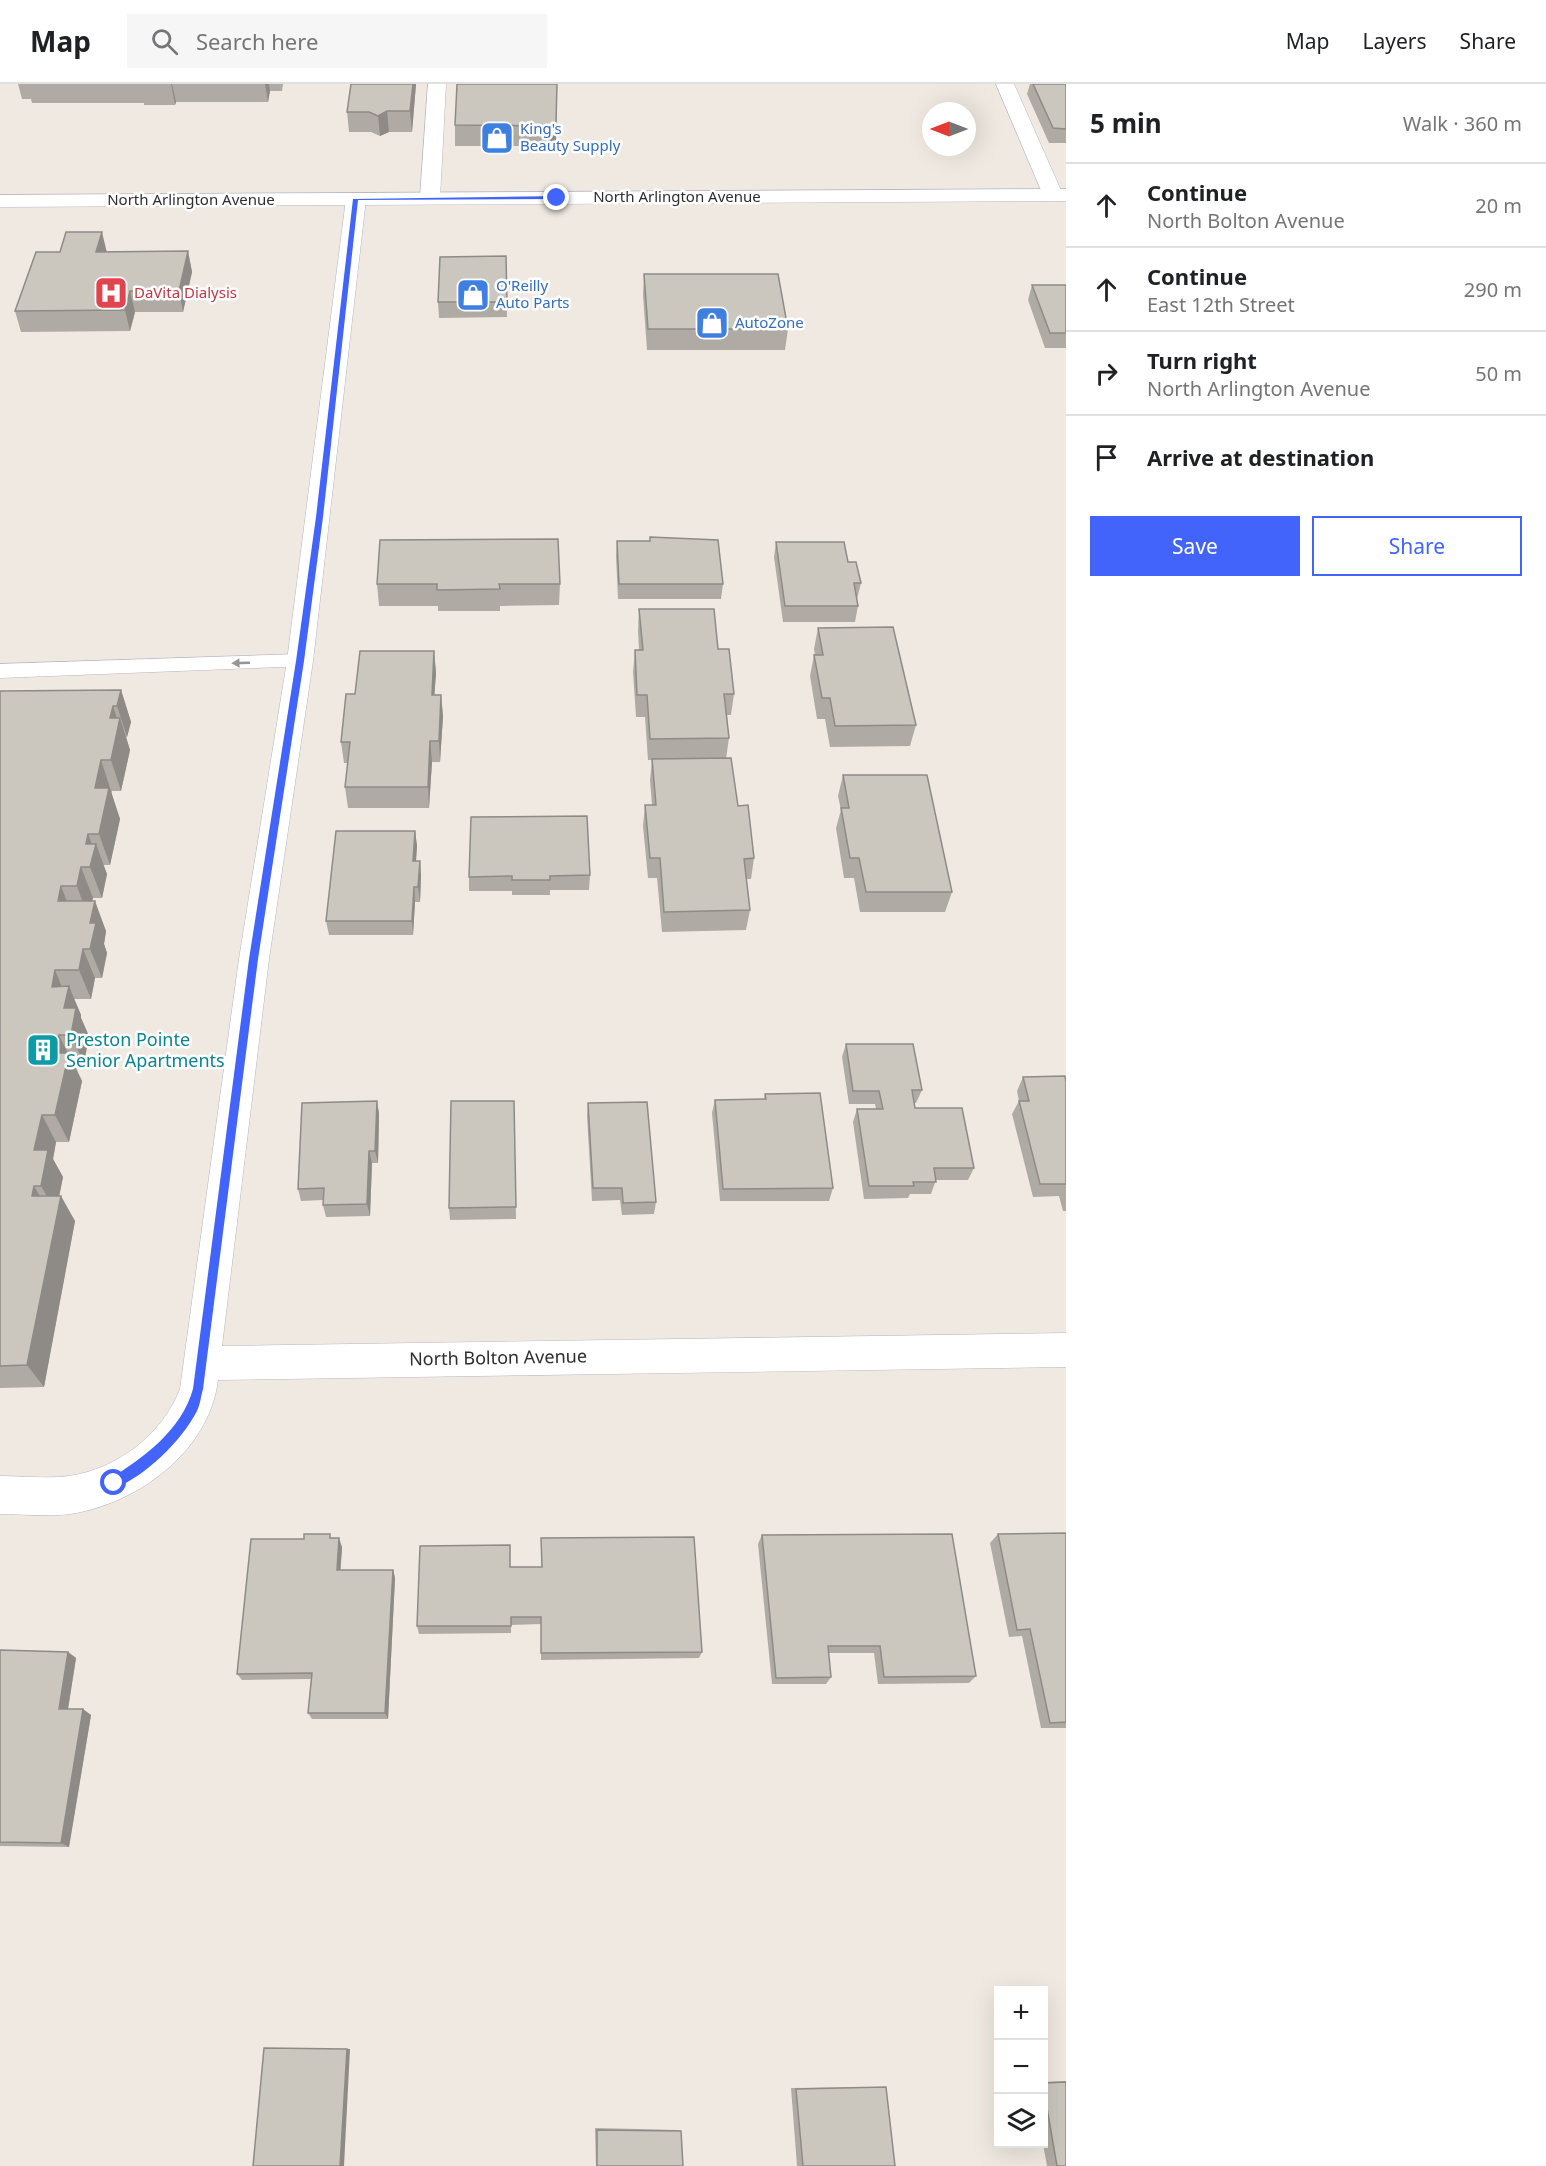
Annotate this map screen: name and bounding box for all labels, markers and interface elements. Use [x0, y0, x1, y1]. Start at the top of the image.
search box [127, 14, 547, 68]
text: Map [30, 22, 91, 60]
icon: search [148, 25, 181, 58]
text: Search here [196, 26, 318, 56]
text: Map [1286, 27, 1330, 55]
text: Layers [1363, 27, 1427, 55]
text: Share [1460, 27, 1516, 55]
north arrow [922, 102, 976, 156]
text: 5 min [1090, 105, 1162, 141]
text: Walk · 360 m [1403, 110, 1522, 137]
place label: King's Beauty Supply [520, 118, 621, 155]
shop icon: King's Beauty Supply [479, 120, 515, 156]
text: Continue [1147, 177, 1247, 207]
route end [543, 184, 569, 210]
street label: North Arlington Avenue [593, 186, 761, 206]
street label: North Arlington Avenue [107, 189, 275, 209]
icon: ahead [1090, 189, 1123, 222]
text: 20 m [1475, 192, 1522, 219]
text: North Bolton Avenue [1147, 207, 1345, 234]
text: Continue [1147, 261, 1247, 291]
icon: ahead [1090, 273, 1123, 306]
hospital icon: DaVita Dialysis [93, 275, 129, 311]
place label: O'Reilly Auto Parts [496, 275, 570, 312]
text: 290 m [1464, 276, 1522, 303]
shop icon: O'Reilly Auto Parts [455, 277, 491, 313]
place label: DaVita Dialysis [134, 282, 237, 302]
text: East 12th Street [1147, 291, 1295, 318]
shop icon: AutoZone [694, 305, 730, 341]
place label: AutoZone [735, 312, 804, 332]
text: Turn right [1147, 345, 1257, 375]
icon: right [1090, 357, 1123, 390]
text: 50 m [1475, 360, 1522, 387]
text: North Arlington Avenue [1147, 375, 1370, 402]
icon: arrive [1090, 441, 1123, 474]
text: Arrive at destination [1147, 442, 1374, 472]
button: Save [1090, 516, 1300, 576]
button: Share [1312, 516, 1522, 576]
one-way arrow [232, 658, 251, 667]
place label: Preston Pointe Senior Apartments [66, 1027, 225, 1072]
building icon: Preston Pointe Senior Apartments [25, 1032, 61, 1068]
street label: North Bolton Avenue [409, 1343, 587, 1371]
route start [100, 1469, 126, 1495]
map controls [994, 1986, 1048, 2148]
button: + [994, 1986, 1048, 2040]
button: − [994, 2040, 1048, 2094]
button: layers [994, 2094, 1048, 2148]

